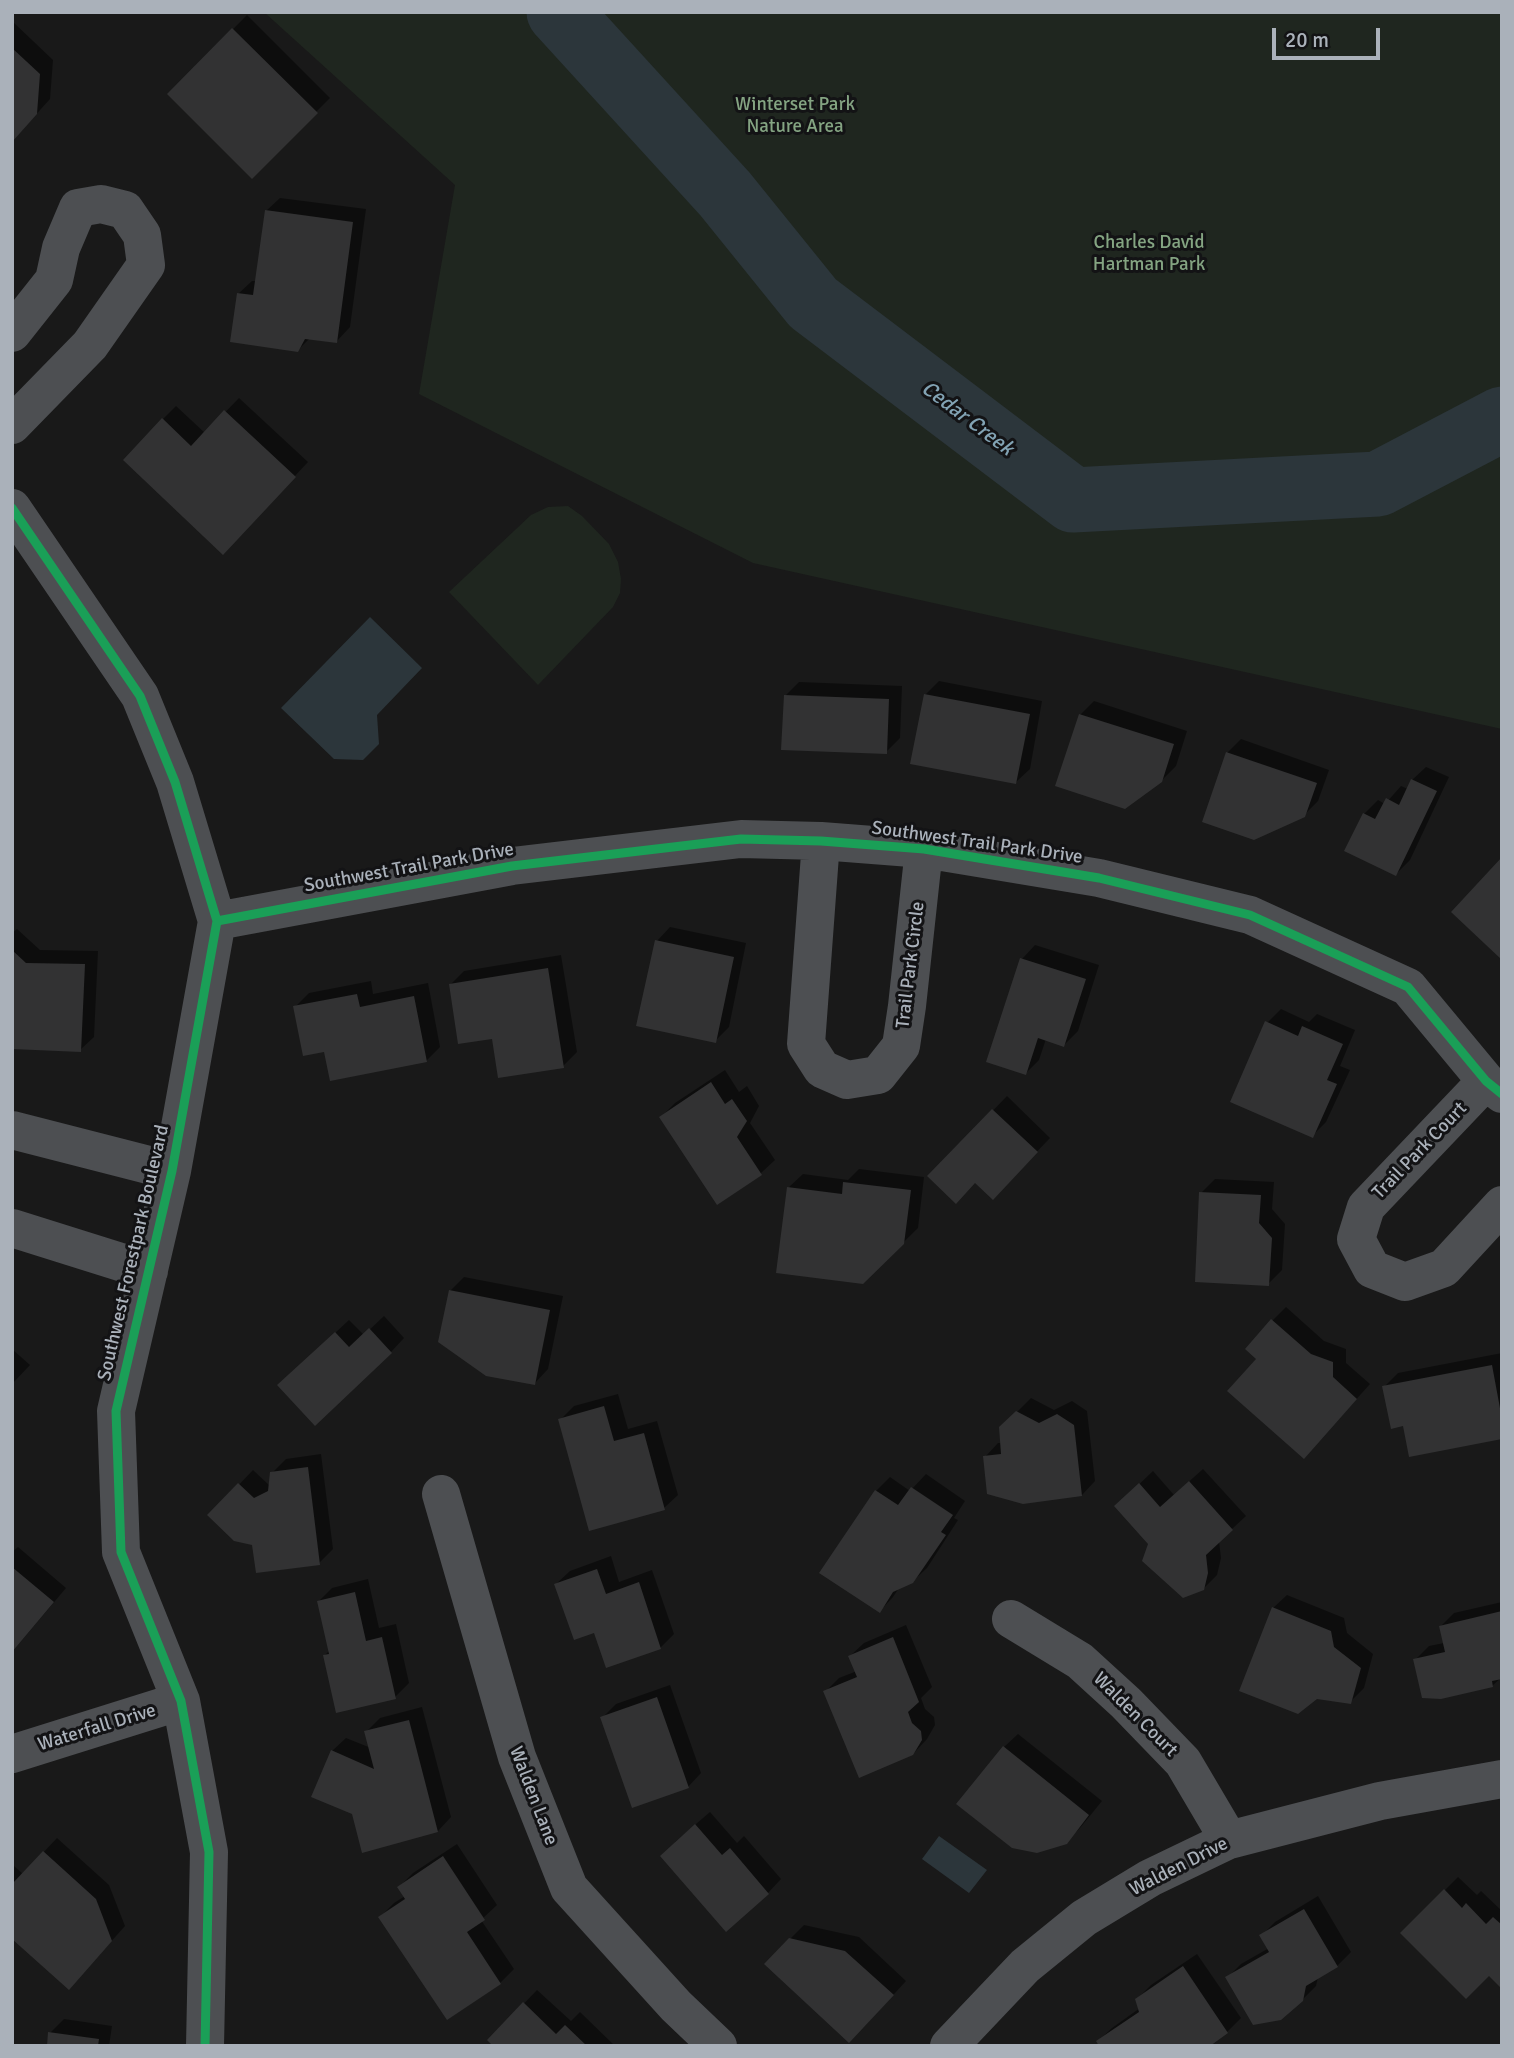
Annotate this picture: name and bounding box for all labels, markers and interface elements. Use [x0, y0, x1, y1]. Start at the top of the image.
scale bar [1276, 14, 1384, 58]
text: 20 m [1285, 27, 1329, 53]
park label: Winterset Park Nature Area [735, 94, 855, 138]
park label: Charles David Hartman Park [1093, 232, 1205, 276]
water label: Cedar Creek [916, 376, 1018, 462]
street label: Southwest Trail Park Drive [870, 817, 1084, 869]
street label: Southwest Trail Park Drive [302, 838, 516, 898]
street label: Trail Park Circle [892, 900, 930, 1030]
street label: Trail Park Court [1368, 1098, 1472, 1204]
street label: Southwest Forestpark Boulevard [93, 1123, 175, 1383]
street label: Walden Court [1088, 1668, 1182, 1762]
street label: Waterfall Drive [35, 1699, 159, 1757]
street label: Walden Lane [504, 1743, 562, 1849]
street label: Walden Drive [1126, 1833, 1232, 1901]

